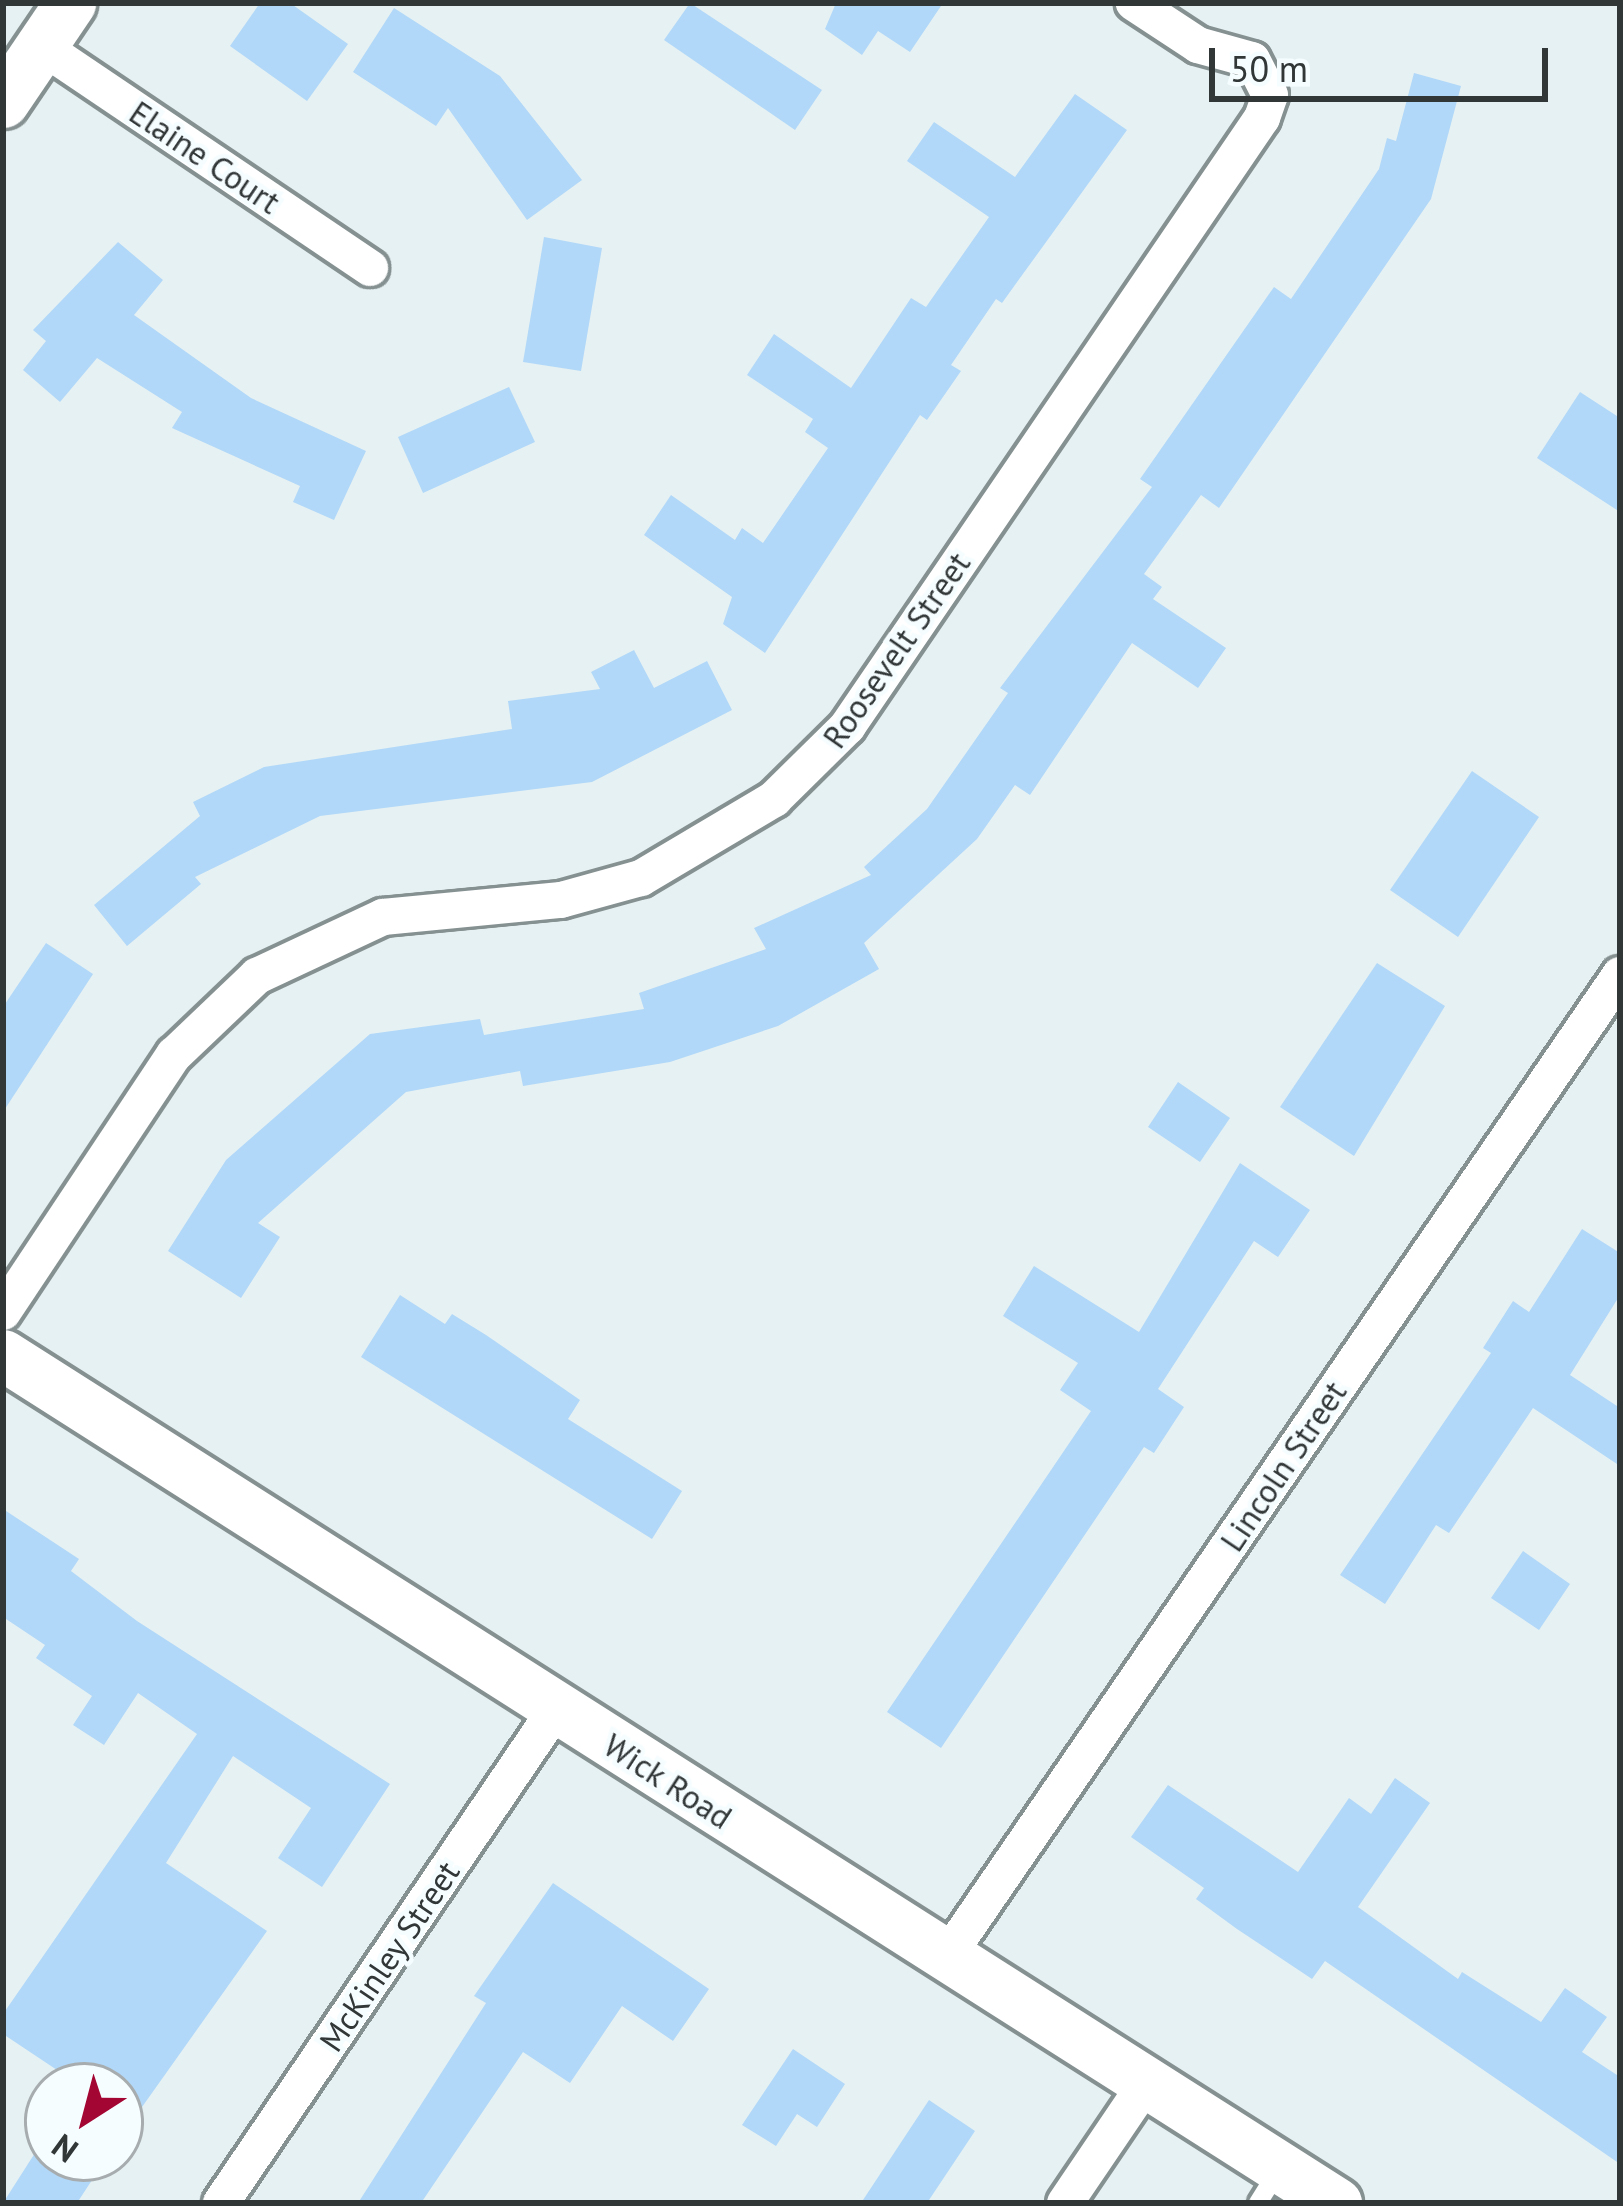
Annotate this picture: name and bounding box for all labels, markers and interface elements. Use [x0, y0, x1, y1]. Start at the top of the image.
scale bar [1215, 24, 1554, 98]
text: 50 m [1230, 45, 1308, 92]
street label: Elaine Court [122, 92, 288, 222]
street label: Roosevelt Street [814, 545, 978, 755]
street label: Lincoln Street [1212, 1373, 1354, 1559]
street label: Wick Road [596, 1725, 740, 1837]
street label: McKinley Street [310, 1853, 468, 2059]
north arrow [24, 2062, 144, 2182]
text: N [43, 2125, 86, 2173]

